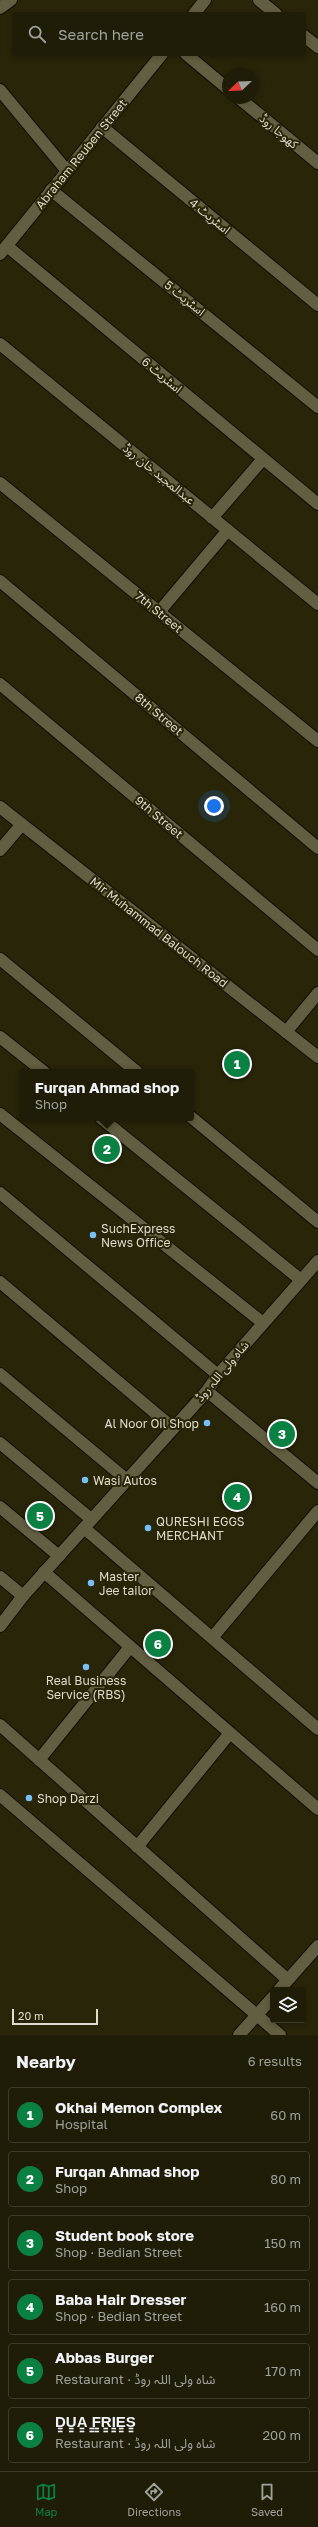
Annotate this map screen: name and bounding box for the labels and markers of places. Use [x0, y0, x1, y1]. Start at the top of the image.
pin: 1 [224, 1049, 250, 1079]
pin: 2 [94, 1134, 120, 1164]
place label: SuchExpress News Office [101, 1221, 175, 1250]
marker: SuchExpress News Office [88, 1230, 98, 1240]
place label: Al Noor Oil Shop [105, 1416, 199, 1431]
marker: Al Noor Oil Shop [202, 1418, 212, 1428]
pin: 3 [269, 1419, 295, 1449]
place label: Wasi Autos [93, 1473, 157, 1488]
marker: Wasi Autos [80, 1475, 90, 1485]
pin: 4 [224, 1482, 250, 1512]
pin: 5 [27, 1501, 53, 1531]
place label: QURESHI EGGS MERCHANT [156, 1514, 245, 1543]
marker: QURESHI EGGS MERCHANT [143, 1523, 153, 1533]
place label: Master Jee tailor [99, 1569, 153, 1598]
marker: Master Jee tailor [86, 1578, 96, 1588]
pin: 6 [145, 1629, 171, 1659]
marker: Real Business Service (RBS) [81, 1662, 91, 1672]
place label: Real Business Service (RBS) [46, 1673, 126, 1702]
place label: Shop Darzi [37, 1791, 99, 1806]
marker: Shop Darzi [24, 1793, 34, 1803]

